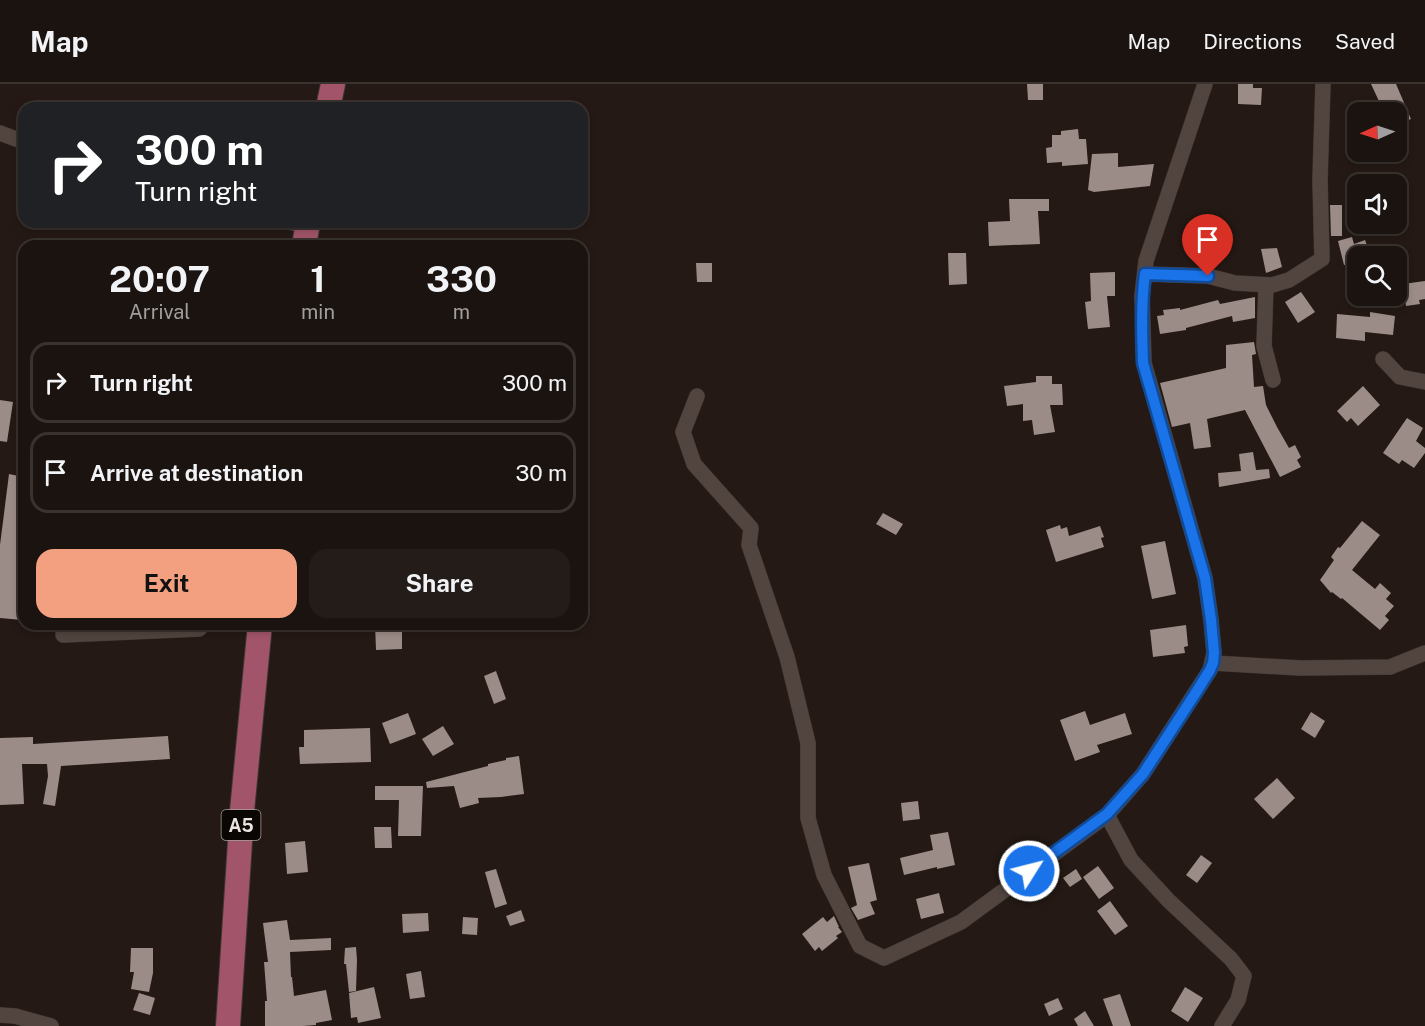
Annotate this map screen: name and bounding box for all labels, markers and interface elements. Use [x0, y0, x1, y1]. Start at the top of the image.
text: Map [30, 25, 89, 58]
text: Map [1128, 29, 1170, 54]
text: Directions [1203, 29, 1302, 54]
text: Saved [1335, 29, 1395, 54]
north arrow [1347, 102, 1407, 162]
map controls [1347, 102, 1407, 306]
text: 300 m [135, 125, 264, 174]
icon: right [36, 126, 114, 204]
button: sound [1347, 174, 1407, 234]
text: Turn right [135, 175, 258, 207]
pin [1182, 214, 1233, 276]
icon: arrive [1191, 223, 1224, 256]
button: search [1347, 246, 1407, 306]
text: 20:07 [109, 258, 210, 300]
text: 1 [310, 258, 326, 300]
text: 330 [426, 258, 497, 300]
text: Arrival [129, 300, 190, 324]
text: min [301, 300, 335, 324]
text: m [453, 300, 470, 324]
icon: right [39, 366, 72, 399]
text: Turn right [90, 370, 193, 396]
text: 300 m [502, 370, 567, 396]
icon: arrive [39, 456, 72, 489]
text: Arrive at destination [90, 460, 303, 486]
text: 30 m [515, 460, 567, 486]
button: Exit [36, 549, 297, 618]
button: Share [309, 549, 570, 618]
road number: A5 [222, 810, 260, 840]
position arrow [997, 839, 1061, 903]

